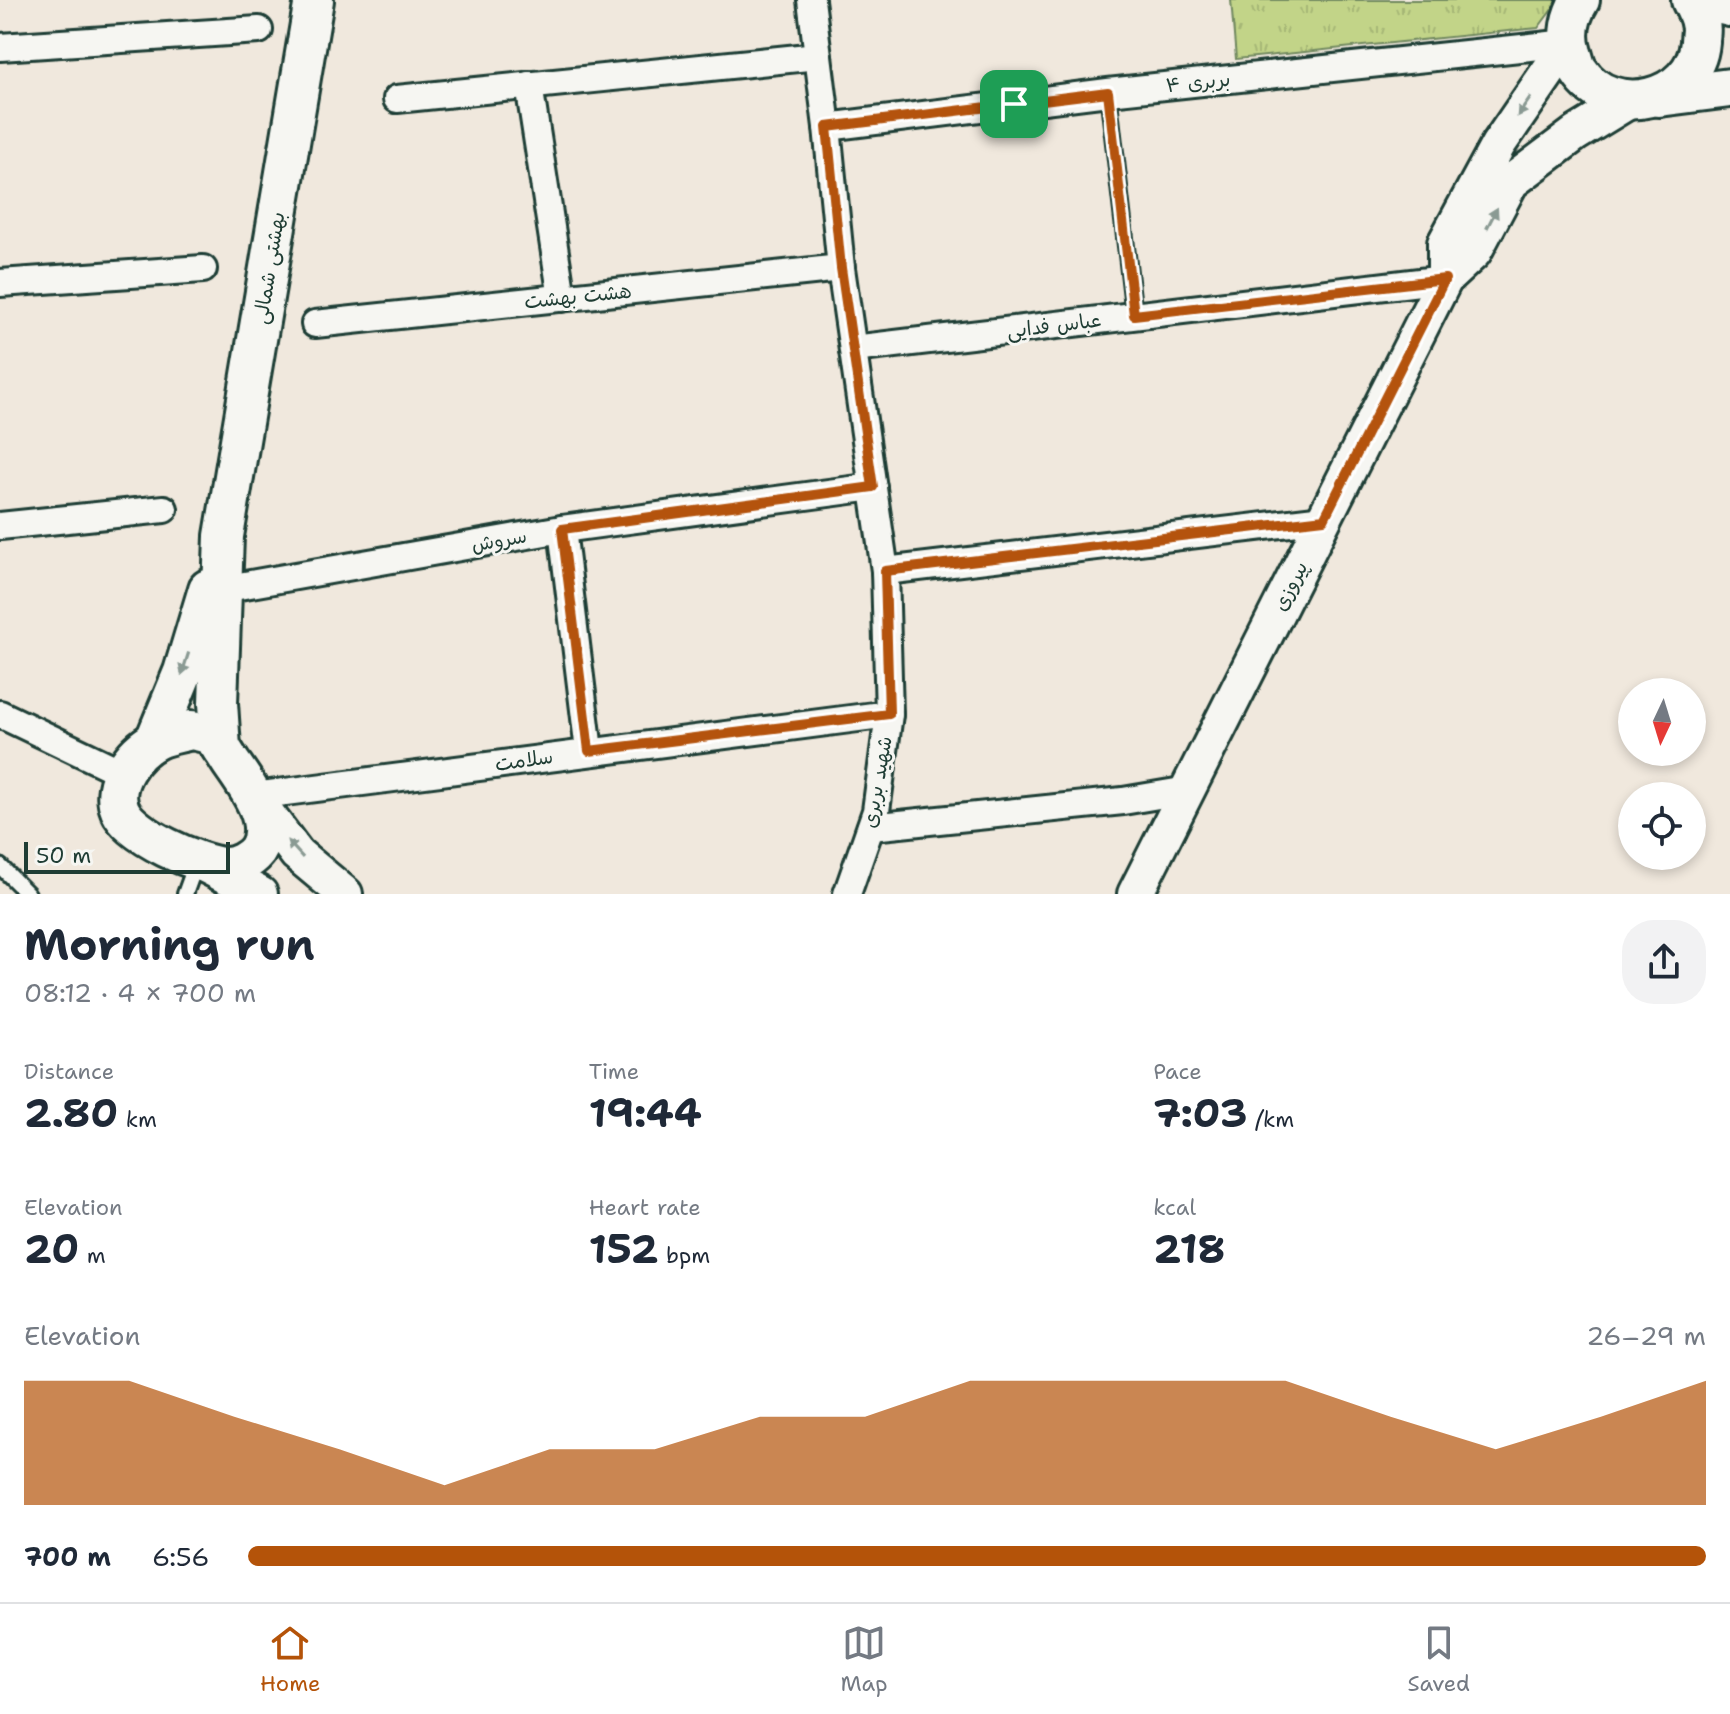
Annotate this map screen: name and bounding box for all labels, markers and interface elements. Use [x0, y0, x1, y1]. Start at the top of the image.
street label: بربری ۴ [1164, 66, 1232, 98]
pin [980, 70, 1048, 138]
icon: arrive [992, 82, 1036, 126]
one-way arrow [1517, 96, 1532, 117]
one-way arrow [1485, 207, 1499, 230]
street label: بهشتی شمالی [247, 210, 291, 326]
street label: هشت بهشت [523, 277, 633, 315]
street label: عباس فدایی [1005, 306, 1103, 344]
street label: سروش [469, 522, 529, 558]
street label: پیروزی [1267, 557, 1313, 615]
one-way arrow [178, 653, 191, 677]
north arrow [1618, 678, 1706, 766]
map controls [1618, 678, 1706, 870]
street label: شهید بربری [856, 734, 898, 830]
street label: سلامت [493, 743, 555, 777]
button: locate [1618, 782, 1706, 870]
scale bar [24, 838, 230, 874]
one-way arrow [286, 840, 304, 859]
text: 50 m [36, 841, 91, 870]
text: Morning run [24, 915, 315, 974]
button: share [1622, 920, 1706, 1004]
text: 08:12 · 4 × 700 m [24, 975, 256, 1010]
text: Distance [24, 1057, 114, 1086]
text: Time [589, 1057, 639, 1086]
text: Pace [1153, 1057, 1202, 1086]
text: 2.80 [24, 1086, 118, 1140]
text: 19:44 [589, 1086, 702, 1140]
text: 7:03 [1153, 1086, 1247, 1140]
text: km [118, 1105, 157, 1134]
text: /km [1247, 1105, 1294, 1134]
text: Elevation [24, 1193, 122, 1222]
text: Heart rate [589, 1193, 701, 1222]
text: kcal [1153, 1193, 1196, 1222]
text: 20 [24, 1222, 79, 1276]
text: 152 [589, 1222, 658, 1276]
text: 218 [1153, 1222, 1226, 1276]
text: m [79, 1241, 106, 1270]
text: bpm [658, 1241, 710, 1270]
text: Elevation [24, 1318, 140, 1353]
text: 26–29 m [1586, 1318, 1706, 1353]
text: 700 m [24, 1539, 111, 1574]
text: 6:56 [152, 1539, 210, 1574]
tab: Home [260, 1621, 320, 1698]
tab: Map [840, 1621, 888, 1698]
tab: Saved [1408, 1621, 1470, 1698]

